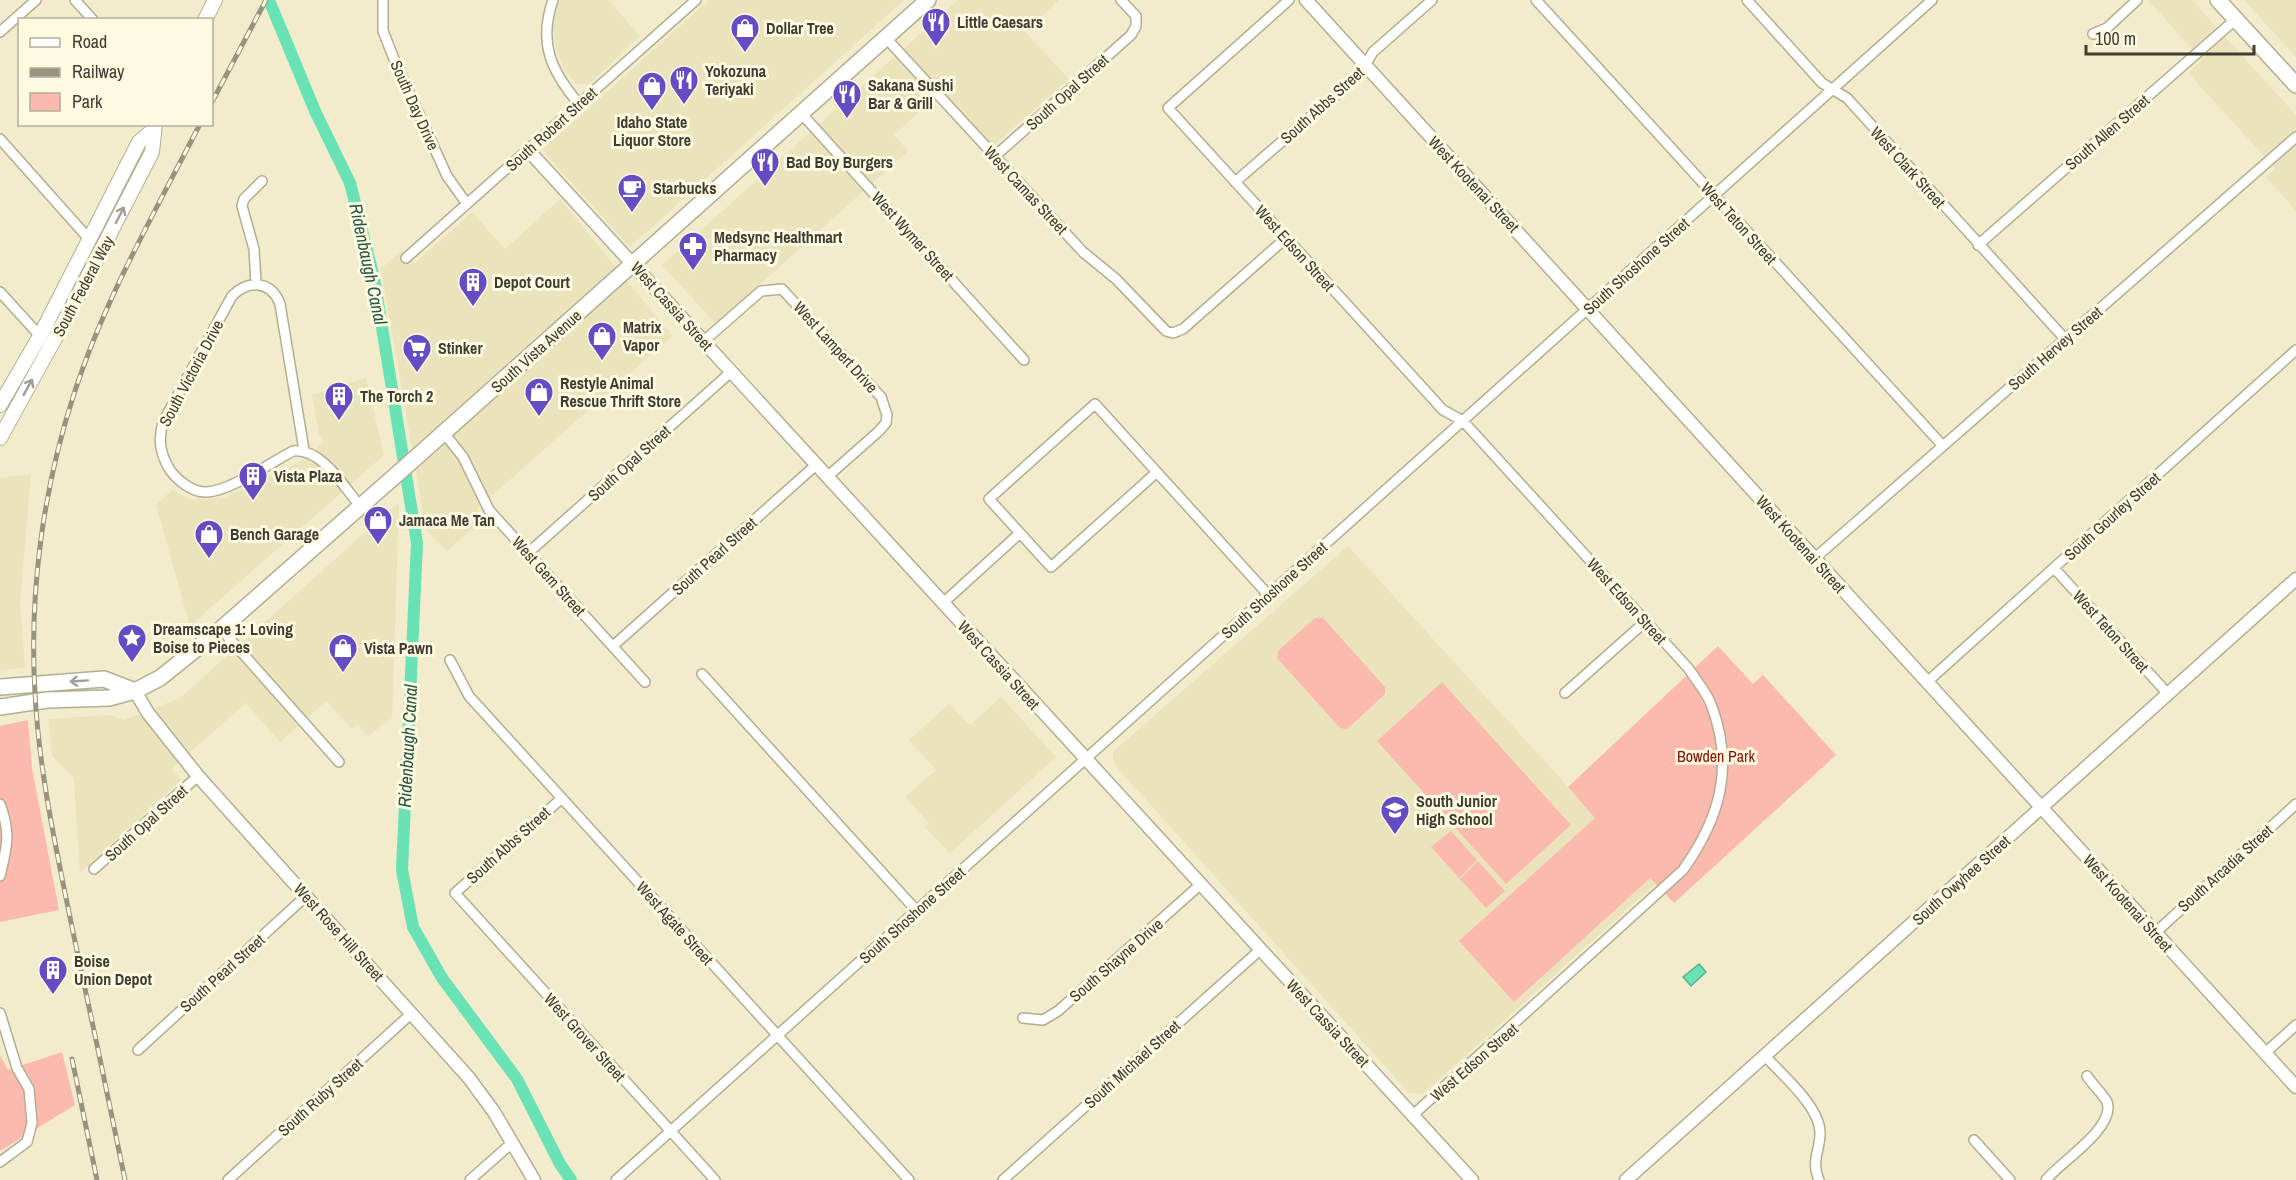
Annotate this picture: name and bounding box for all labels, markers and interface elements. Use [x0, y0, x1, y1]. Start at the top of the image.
restaurant icon: Little Caesars [920, 6, 952, 48]
place label: Little Caesars [957, 11, 1043, 33]
shop icon: Dollar Tree [729, 12, 761, 54]
place label: Dollar Tree [766, 17, 834, 39]
legend [18, 18, 213, 126]
scale bar [2086, 18, 2254, 56]
text: 100 m [2095, 26, 2136, 51]
text: Road [72, 29, 107, 54]
street label: South Opal Street [1021, 49, 1113, 135]
street label: South Day Drive [385, 57, 445, 153]
text: Railway [72, 59, 125, 84]
place label: Yokozuna Teriyaki [705, 60, 767, 100]
street label: South Abbs Street [1275, 61, 1369, 149]
restaurant icon: Yokozuna Teriyaki [668, 64, 700, 106]
shop icon: Idaho State Liquor Store [636, 70, 668, 112]
place label: Sakana Sushi Bar & Grill [868, 74, 953, 114]
restaurant icon: Sakana Sushi Bar & Grill [831, 78, 863, 120]
street label: South Robert Street [501, 82, 602, 176]
text: Park [72, 89, 103, 114]
street label: South Allen Street [2060, 89, 2154, 175]
place label: Idaho State Liquor Store [613, 111, 691, 151]
street label: West Clark Street [1866, 122, 1951, 213]
street label: West Kootenai Street [1424, 131, 1525, 237]
street label: West Camas Street [979, 141, 1073, 239]
restaurant icon: Bad Boy Burgers [749, 146, 781, 188]
place label: Bad Boy Burgers [786, 151, 893, 173]
cafe icon: Starbucks [616, 172, 648, 214]
place label: Starbucks [653, 177, 716, 199]
street label: West Teton Street [1696, 177, 1782, 269]
street label: West Wymer Street [867, 187, 959, 286]
street label: West Edson Street [1250, 200, 1340, 296]
water label: Ridenbaugh Canal [343, 201, 394, 327]
one-way arrow [115, 206, 126, 224]
street label: South Shoshone Street [1578, 212, 1694, 320]
place label: Medsync Healthmart Pharmacy [714, 226, 843, 266]
pharmacy icon: Medsync Healthmart Pharmacy [677, 230, 709, 272]
street label: South Federal Way [47, 231, 119, 340]
street label: West Cassia Street [626, 257, 718, 356]
building icon: Depot Court [457, 266, 489, 308]
place label: Depot Court [494, 271, 570, 293]
street label: West Lampert Drive [789, 296, 883, 398]
street label: South Hervey Street [2003, 301, 2107, 395]
street label: South Vista Avenue [486, 304, 586, 398]
street label: South Victoria Drive [154, 316, 228, 430]
place label: Matrix Vapor [623, 316, 662, 356]
shop icon: Matrix Vapor [586, 320, 618, 362]
supermarket icon: Stinker [401, 332, 433, 374]
place label: Stinker [438, 337, 483, 359]
place label: Restyle Animal Rescue Thrift Store [560, 372, 681, 412]
shop icon: Restyle Animal Rescue Thrift Store [523, 376, 555, 418]
one-way arrow [22, 379, 34, 396]
building icon: The Torch 2 [323, 380, 355, 422]
place label: The Torch 2 [360, 385, 433, 407]
street label: South Opal Street [583, 420, 675, 506]
building icon: Vista Plaza [237, 460, 269, 502]
place label: Vista Plaza [274, 465, 343, 487]
street label: South Gourley Street [2059, 467, 2165, 565]
street label: West Kootenai Street [1751, 490, 1851, 598]
shop icon: Jamaca Me Tan [362, 504, 394, 546]
place label: Jamaca Me Tan [399, 509, 495, 531]
street label: South Pearl Street [667, 512, 761, 600]
shop icon: Bench Garage [193, 518, 225, 560]
place label: Bench Garage [230, 523, 319, 545]
street label: West Gem Street [507, 531, 591, 621]
street label: South Shoshone Street [1216, 536, 1332, 644]
street label: West Edson Street [1582, 553, 1672, 649]
street label: West Teton Street [2068, 585, 2154, 677]
street label: West Cassia Street [953, 616, 1045, 715]
place label: Dreamscape 1: Loving Boise to Pieces [153, 618, 293, 658]
place icon: Dreamscape 1: Loving Boise to Pieces [116, 622, 148, 664]
shop icon: Vista Pawn [327, 632, 359, 674]
place label: Vista Pawn [364, 637, 433, 659]
one-way arrow [70, 676, 89, 687]
water label: Ridenbaugh Canal [392, 683, 423, 808]
park label: Bowden Park [1677, 745, 1755, 767]
street label: South Opal Street [100, 780, 192, 866]
place label: South Junior High School [1416, 790, 1498, 830]
school or university icon: South Junior High School [1379, 794, 1411, 836]
street label: South Abbs Street [461, 801, 555, 889]
street label: South Arcadia Street [2173, 819, 2278, 917]
street label: South Owyhee Street [1907, 830, 2015, 930]
street label: West Kootenai Street [2078, 849, 2178, 957]
street label: South Shoshone Street [854, 861, 970, 969]
street label: West Agate Street [632, 876, 719, 970]
street label: West Rose Hill Street [289, 878, 389, 986]
street label: South Shayne Drive [1064, 913, 1168, 1007]
street label: South Pearl Street [175, 929, 269, 1017]
place label: Boise Union Depot [74, 950, 153, 990]
building icon: Boise Union Depot [37, 954, 69, 996]
street label: West Cassia Street [1281, 974, 1375, 1072]
street label: West Grover Street [539, 988, 631, 1086]
street label: South Michael Street [1079, 1015, 1185, 1113]
street label: West Edson Street [1426, 1018, 1523, 1106]
street label: South Ruby Street [273, 1053, 367, 1141]

